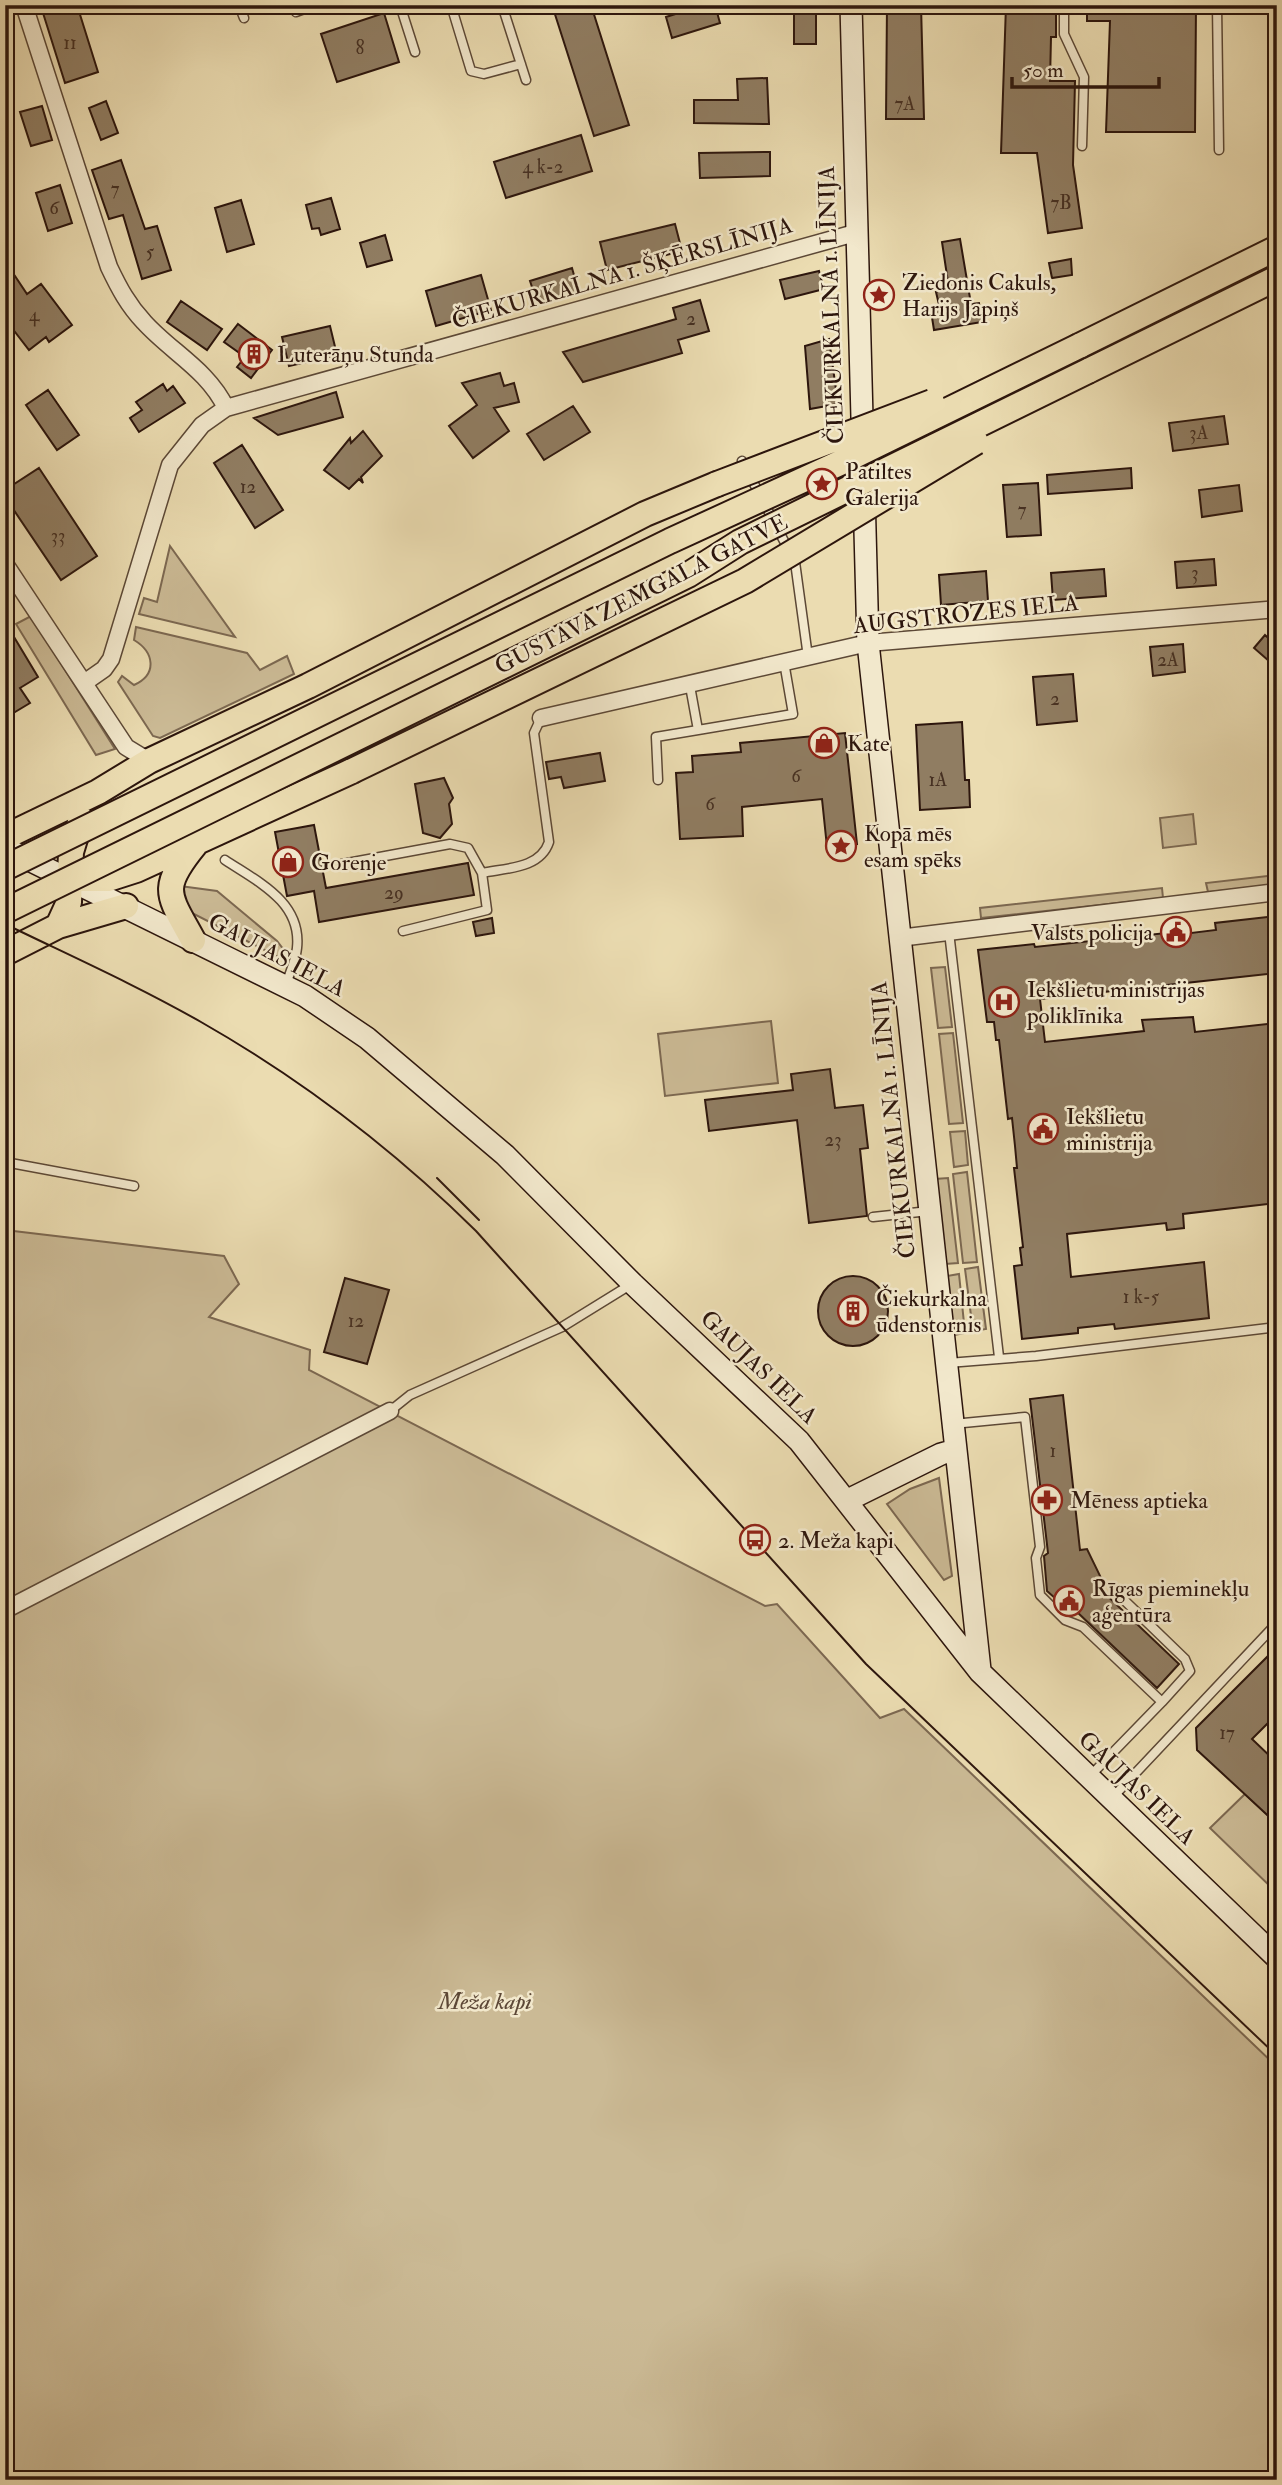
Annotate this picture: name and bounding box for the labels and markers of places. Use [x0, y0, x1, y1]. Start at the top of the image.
place label: Ziedonis Cakuls, Harijs Japiņš [902, 268, 1056, 324]
place icon: Ziedonis Cakuls, Harijs Japiņš [862, 278, 896, 312]
building icon: Luterāņu Stunda [237, 337, 271, 371]
place label: Luterāņu Stunda [277, 340, 434, 369]
place label: Patiltes Galerija [845, 457, 919, 512]
place icon: Patiltes Galerija [805, 467, 839, 501]
shop icon: Kate [807, 726, 841, 760]
place label: Kate [847, 729, 890, 758]
place label: Kopā mēs esam spēks [864, 819, 962, 875]
place icon: Kopā mēs esam spēks [824, 829, 858, 863]
shop icon: Gorenje [271, 845, 305, 879]
place label: Gorenje [311, 848, 387, 877]
public building icon: Valsts policija [1159, 915, 1193, 949]
place label: Valsts policija [1031, 918, 1154, 948]
place label: Iekšlietu ministrijas poliklīnika [1026, 975, 1205, 1031]
hospital icon: Iekšlietu ministrijas poliklīnika [987, 985, 1021, 1019]
place label: Iekšlietu ministrija [1066, 1102, 1153, 1157]
public building icon: Iekšlietu ministrija [1026, 1112, 1060, 1146]
place label: Čiekurkalna ūdenstornis [876, 1284, 988, 1339]
building icon: Čiekurkalna ūdenstornis [836, 1294, 870, 1328]
pharmacy icon: Mēness aptieka [1030, 1483, 1064, 1517]
place label: Mēness aptieka [1070, 1486, 1209, 1516]
bus stop icon: 2. Meža kapi [738, 1523, 772, 1557]
place label: 2. Meža kapi [778, 1526, 894, 1556]
place label: Rīgas pieminekļu aģentūra [1092, 1574, 1250, 1629]
public building icon: Rīgas pieminekļu aģentūra [1052, 1584, 1086, 1618]

